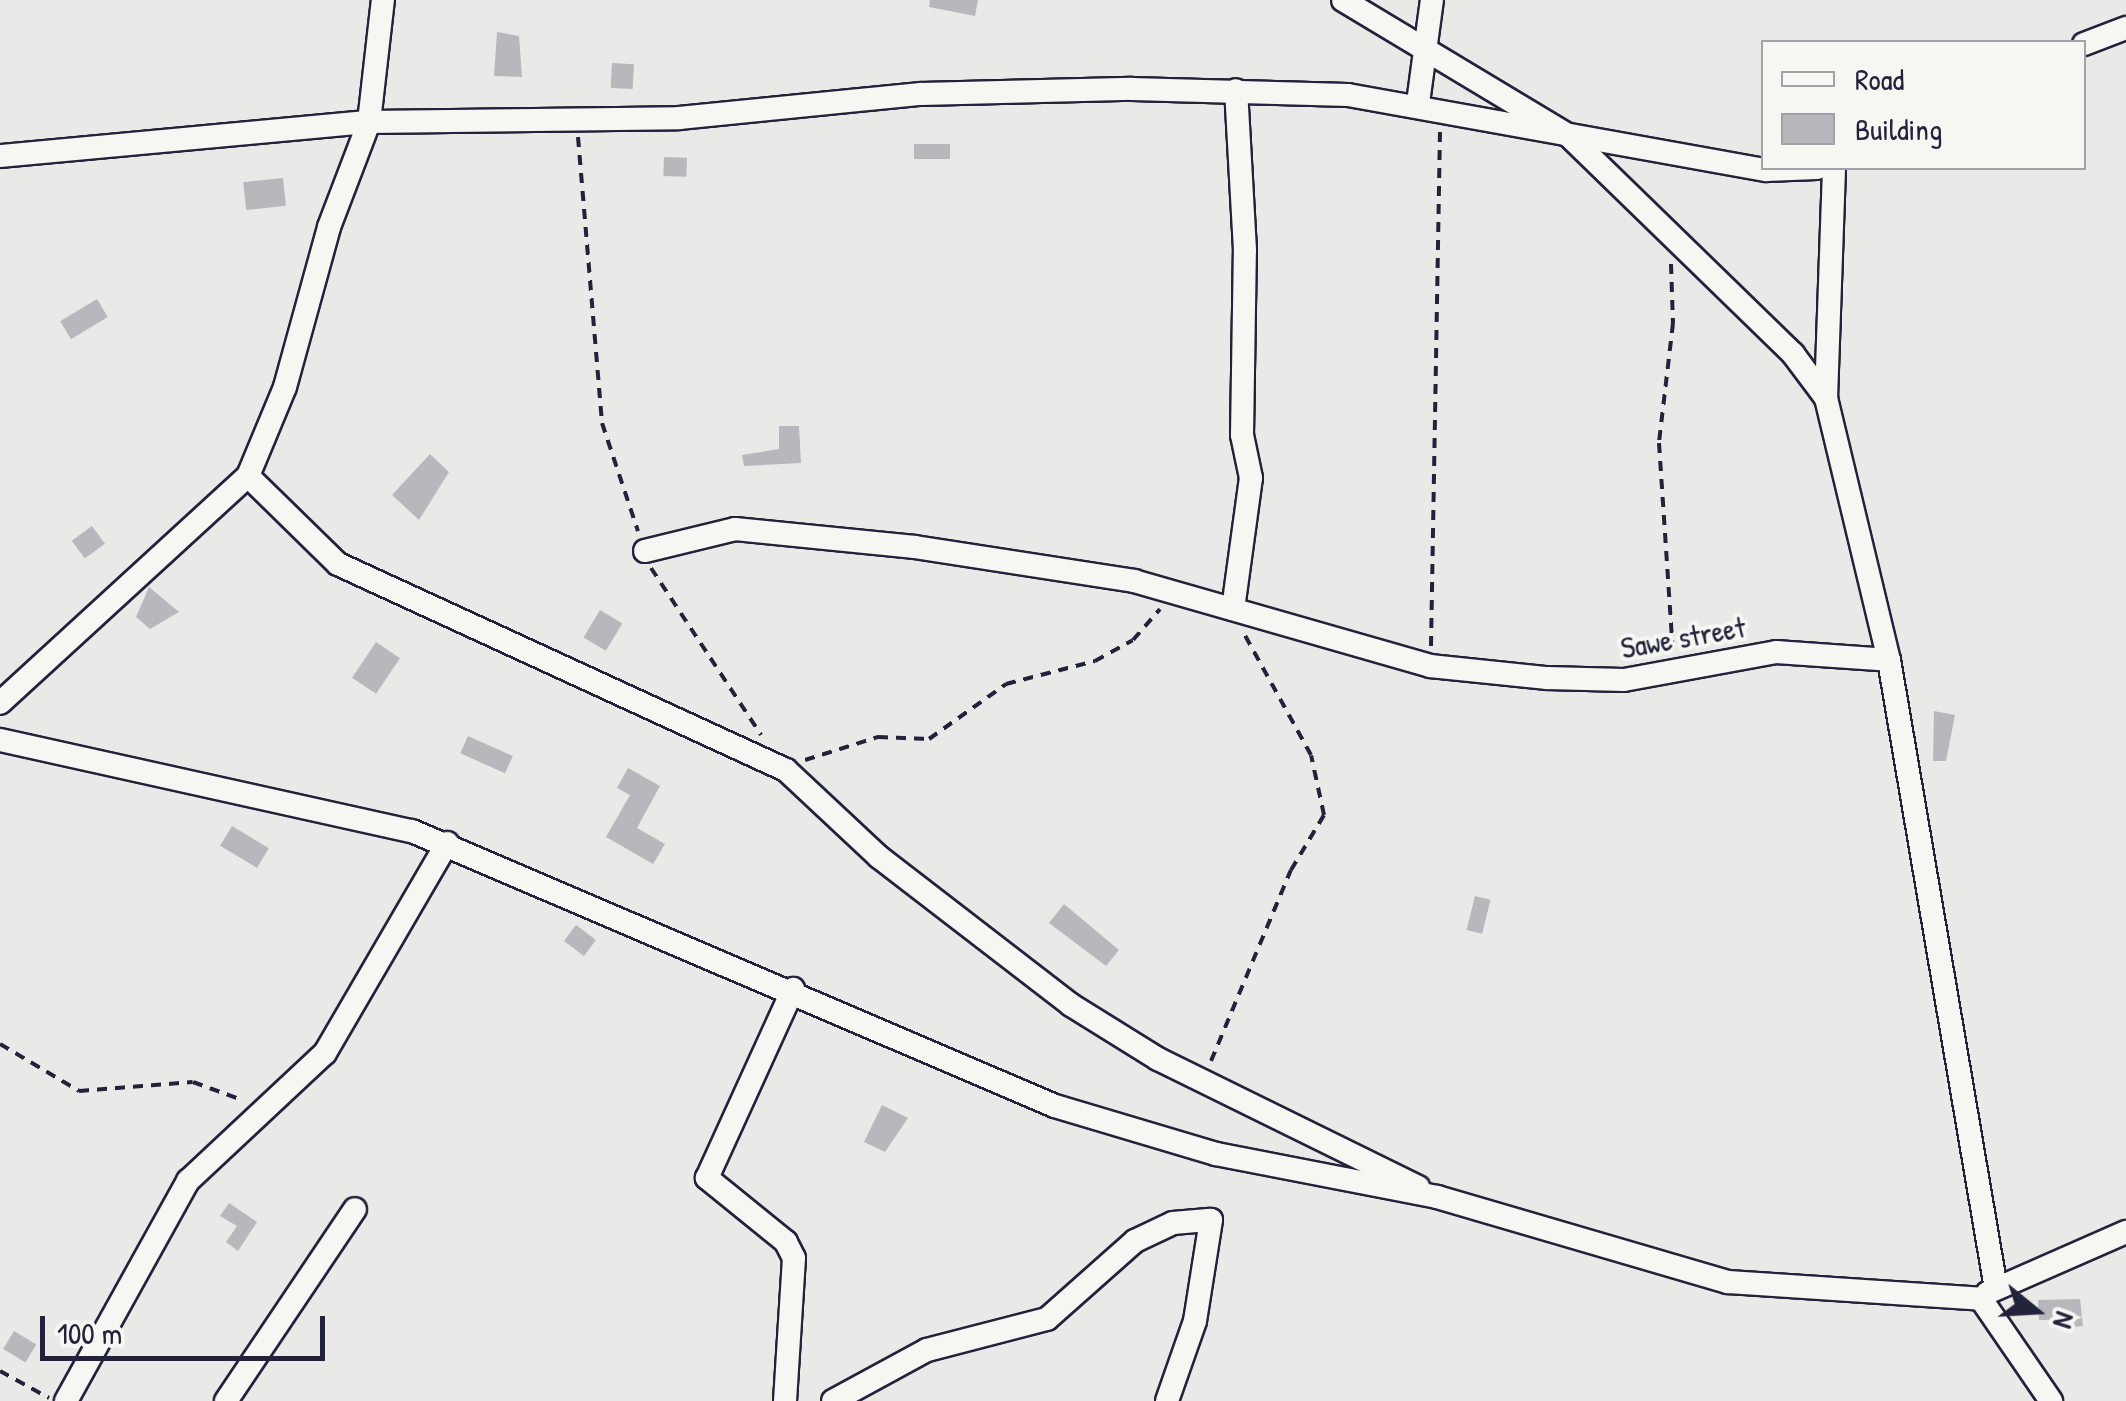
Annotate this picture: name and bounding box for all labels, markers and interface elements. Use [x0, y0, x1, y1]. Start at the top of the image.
legend [1761, 40, 2086, 170]
text: Road [1855, 59, 1904, 99]
text: Building [1855, 109, 1942, 149]
street label: Sawe street [1618, 608, 1748, 666]
north arrow [1986, 1261, 2086, 1361]
scale bar [45, 1296, 330, 1358]
text: N [2044, 1307, 2085, 1333]
text: 100 m [57, 1313, 122, 1353]

